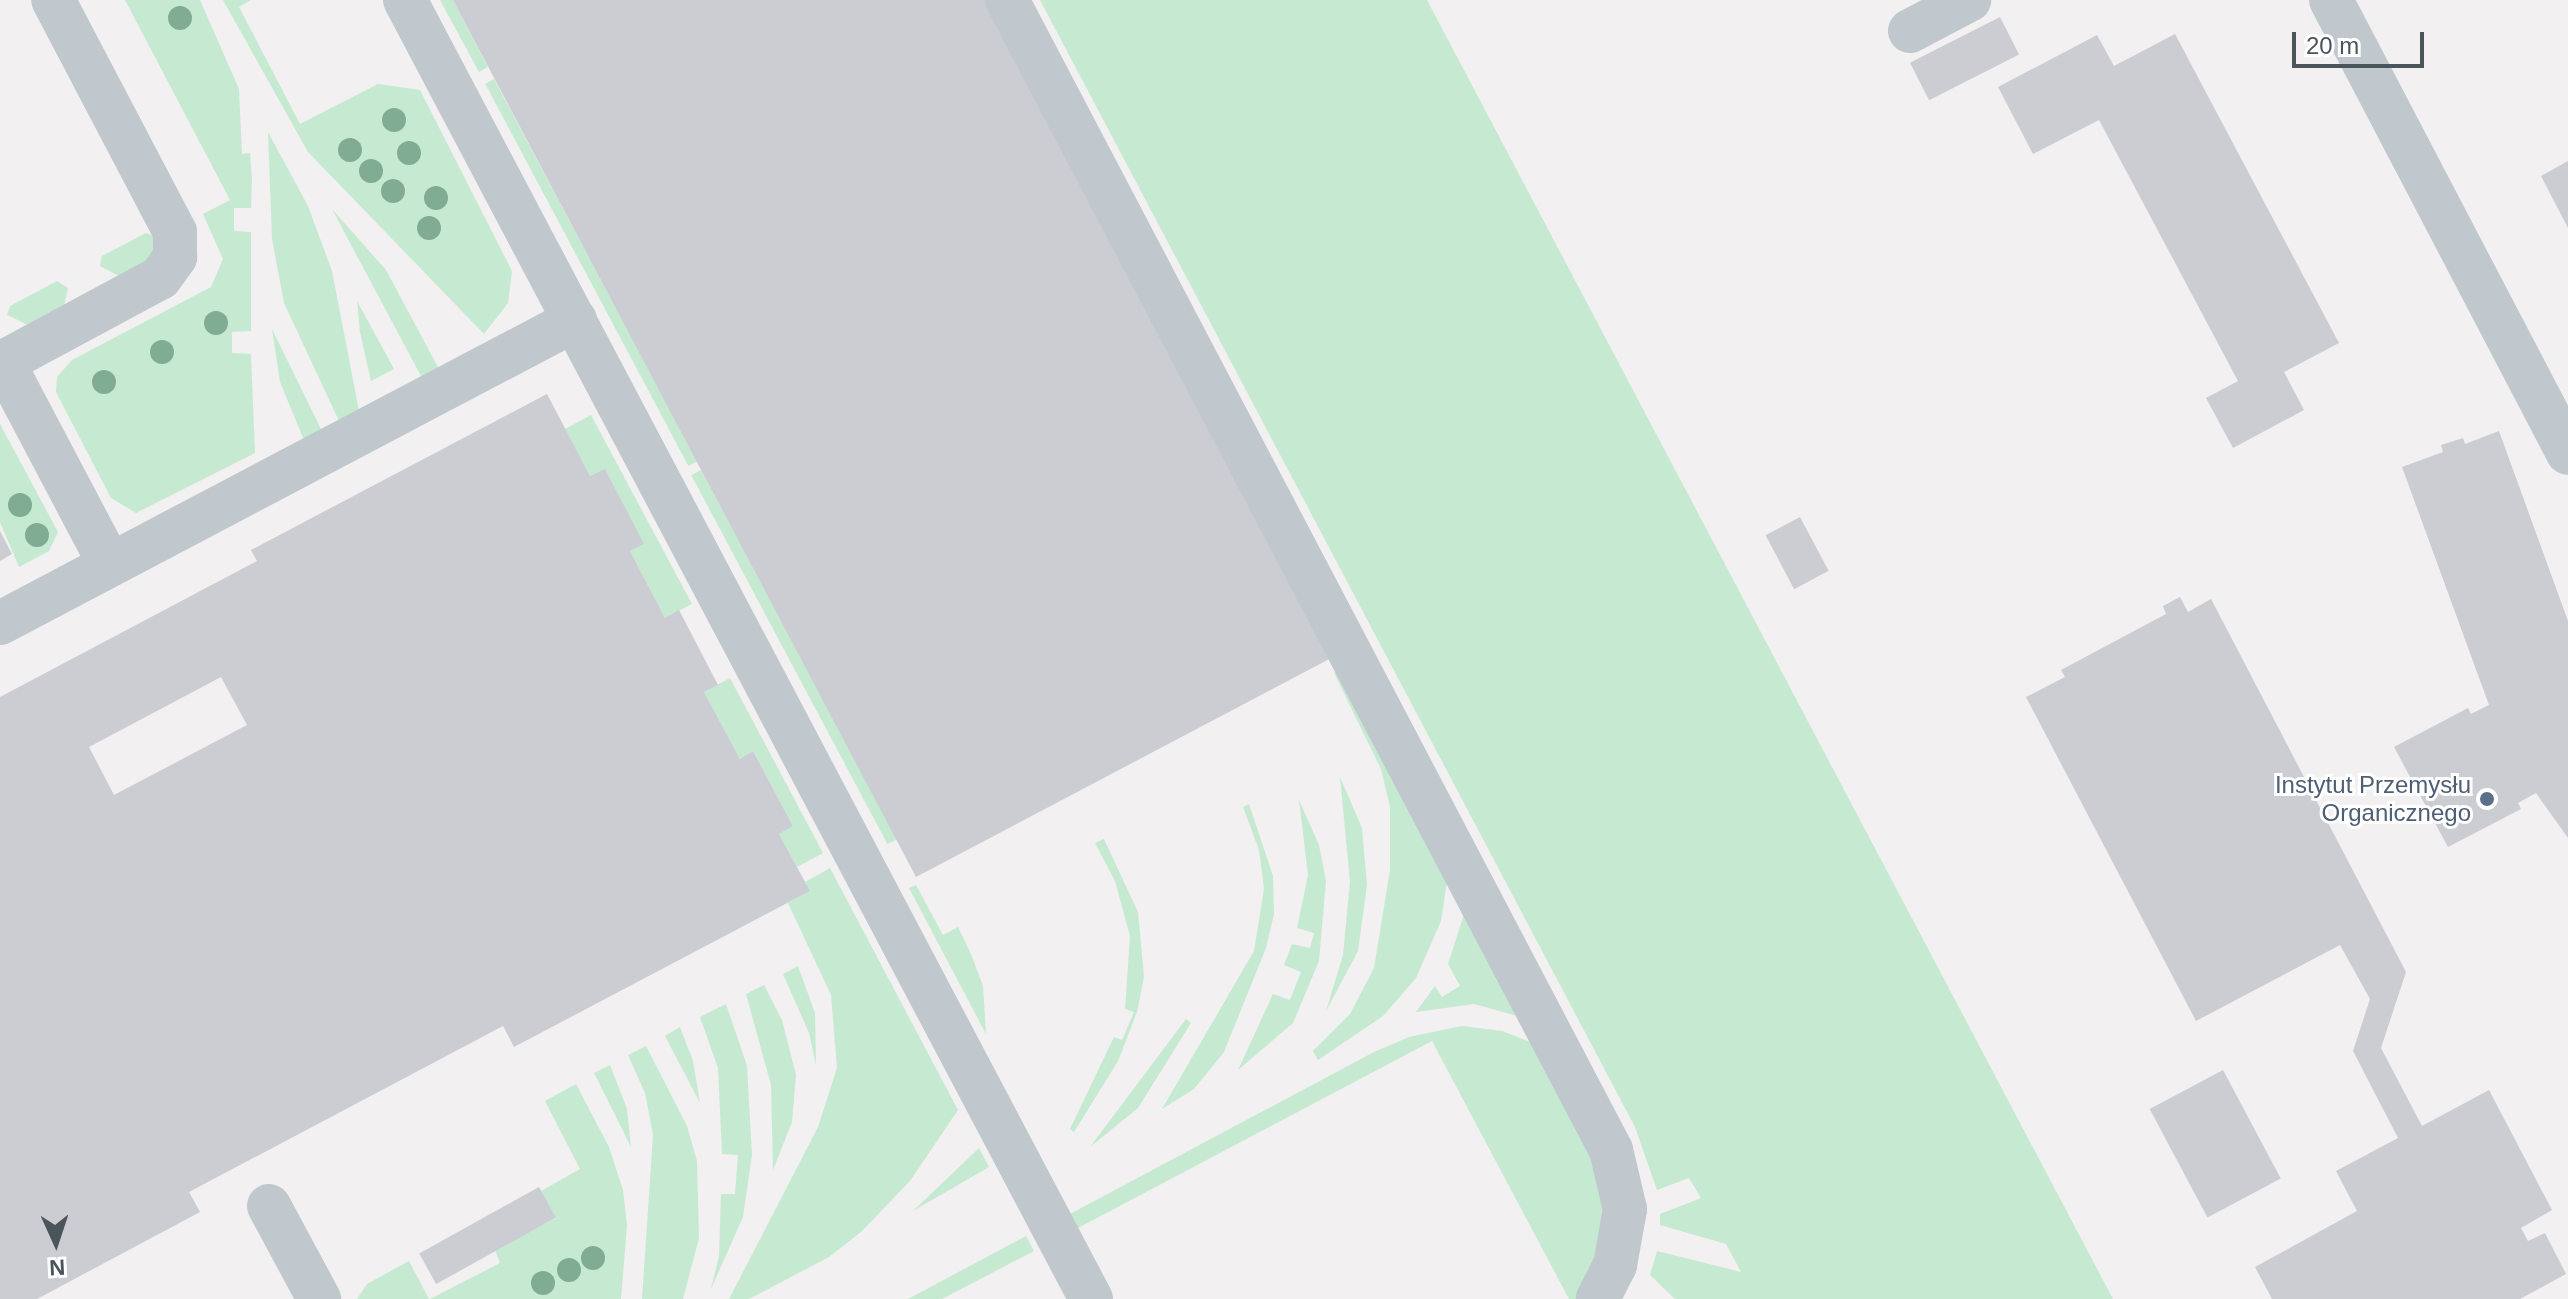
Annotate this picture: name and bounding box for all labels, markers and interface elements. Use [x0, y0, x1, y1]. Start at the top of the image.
scale bar [2296, 16, 2428, 66]
text: 20 m [2306, 32, 2359, 59]
place label: Instytut Przemysłu Organicznego [2275, 771, 2471, 827]
marker: Instytut Przemysłu Organicznego [2478, 790, 2496, 808]
north arrow [16, 1203, 96, 1283]
text: N [49, 1255, 66, 1280]

